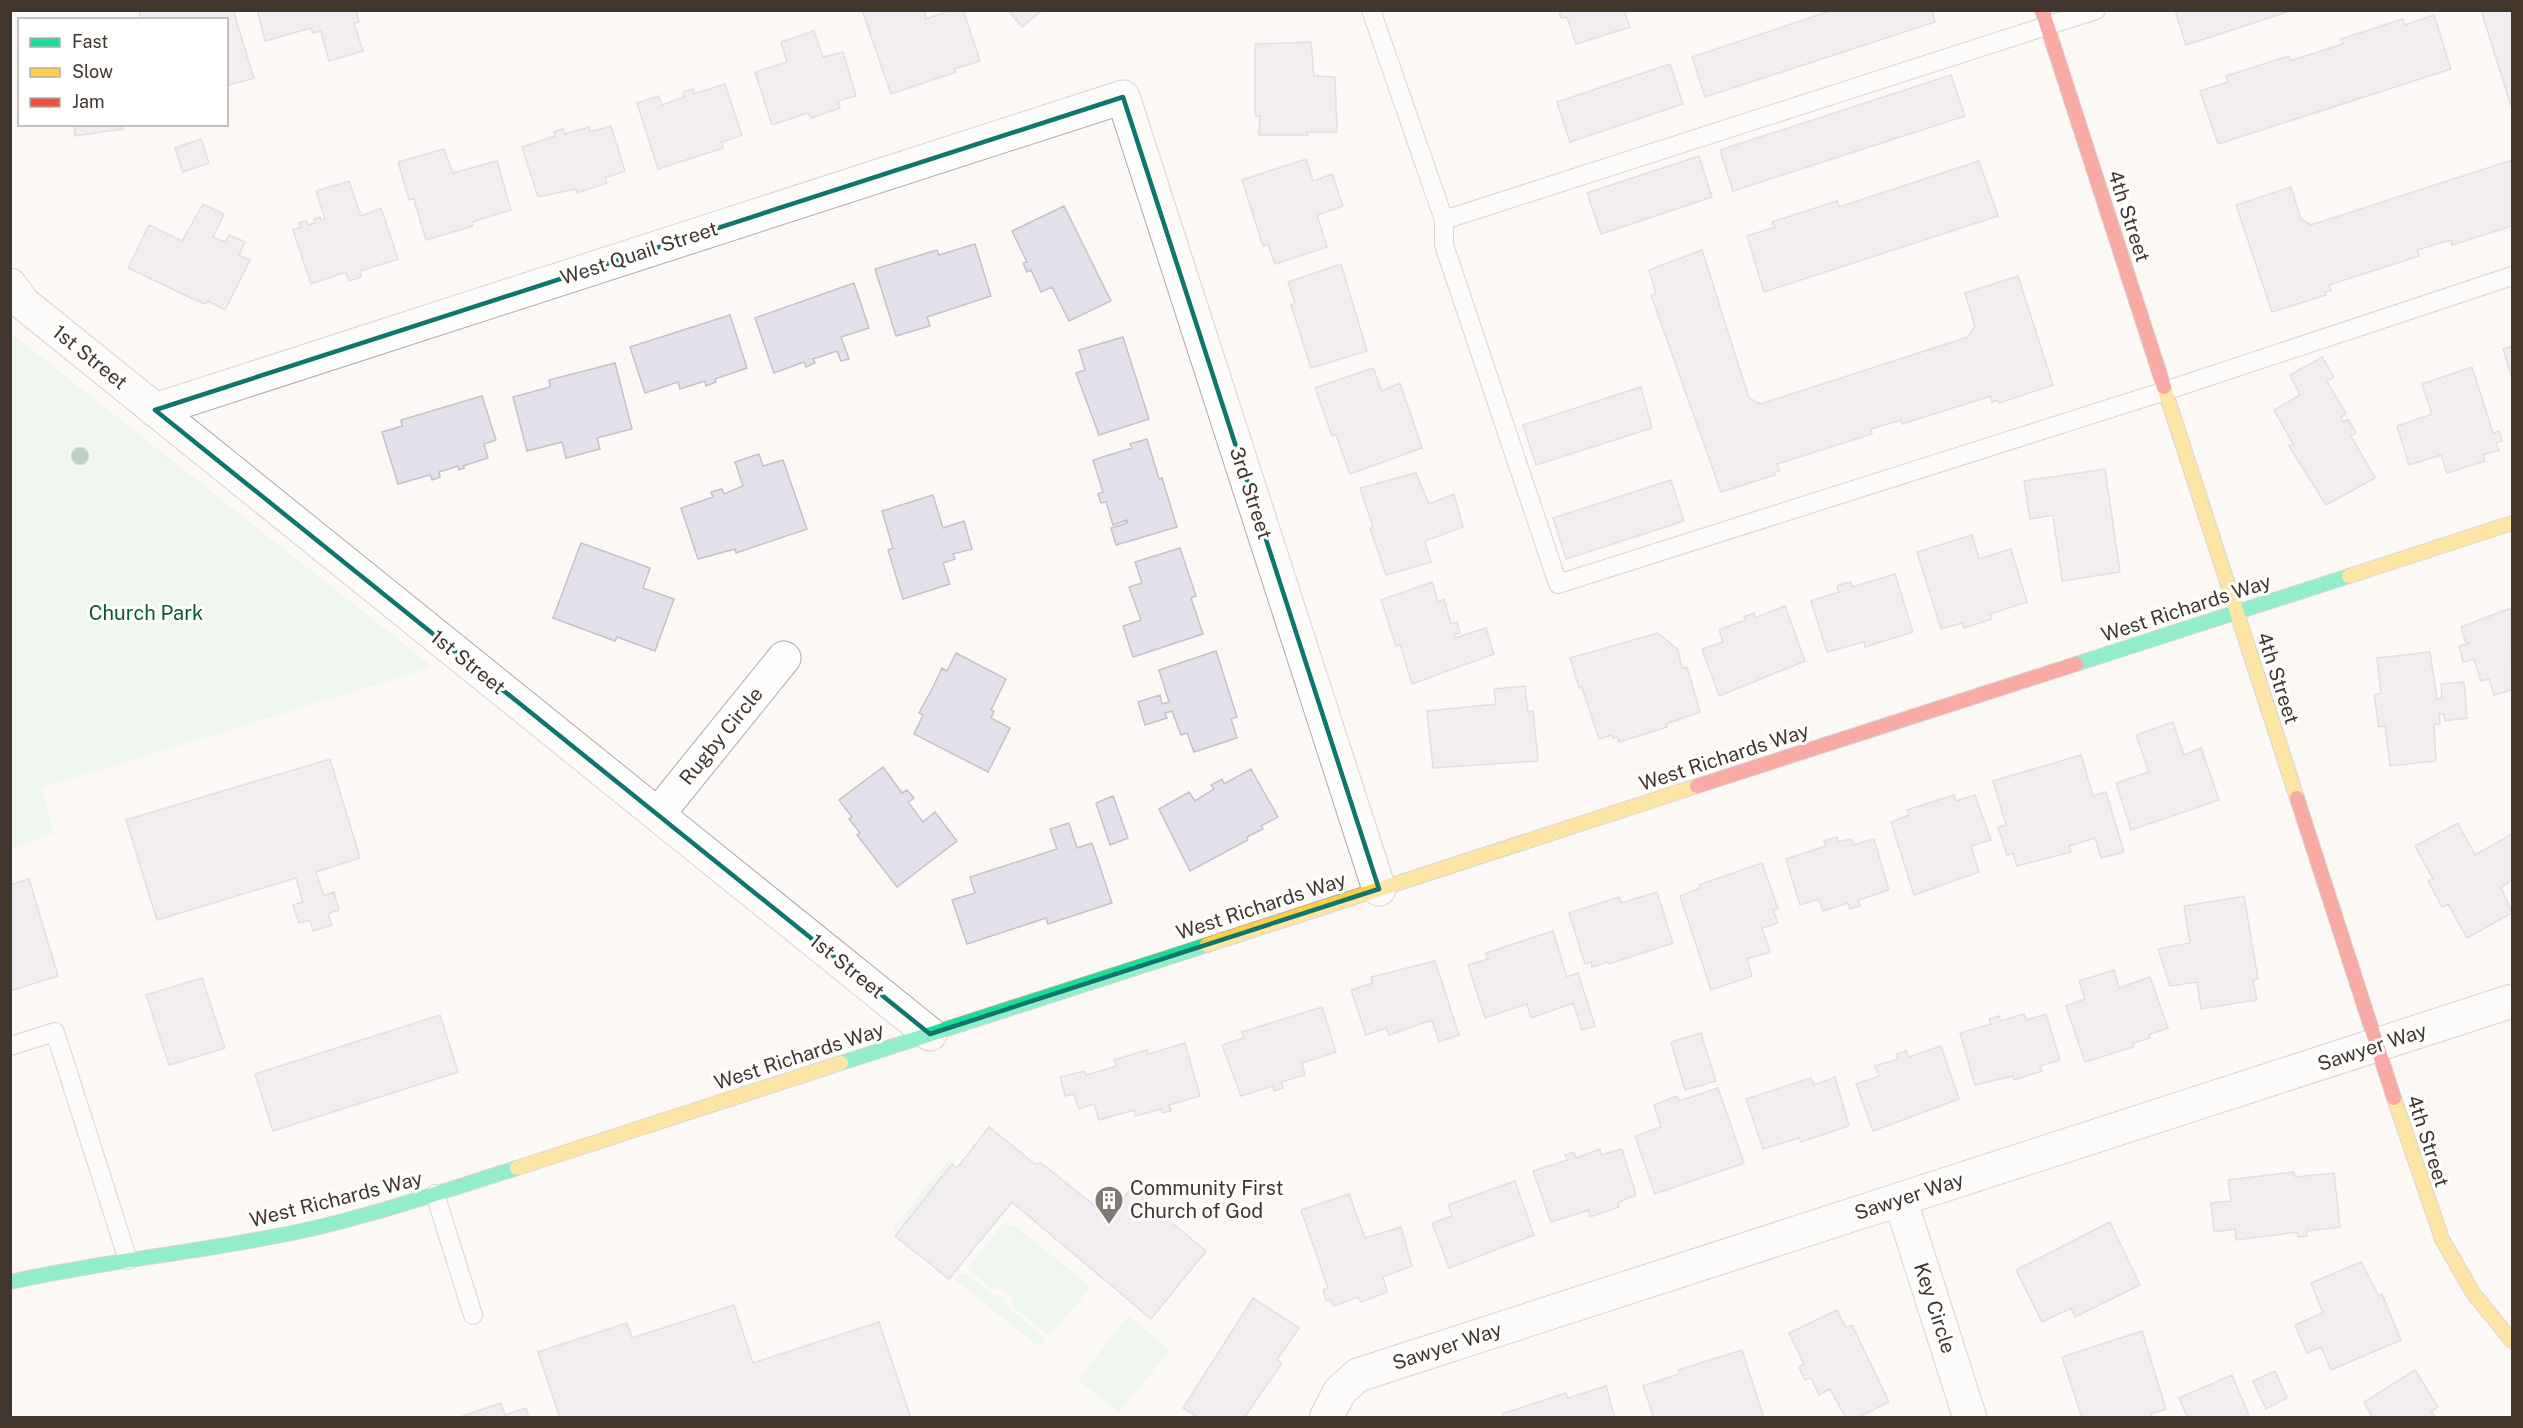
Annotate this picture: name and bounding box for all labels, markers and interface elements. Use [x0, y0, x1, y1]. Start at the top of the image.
legend [18, 18, 228, 126]
text: Fast [72, 31, 108, 52]
text: Slow [72, 61, 113, 82]
text: Jam [72, 91, 105, 112]
street label: 4th Street [2103, 167, 2155, 265]
street label: West Quail Street [557, 216, 721, 290]
street label: 1st Street [48, 320, 132, 394]
street label: 3rd Street [1225, 444, 1277, 542]
street label: West Richards Way [2098, 569, 2274, 647]
park label: Church Park [89, 601, 203, 625]
street label: 1st Street [426, 625, 510, 699]
street label: 4th Street [2252, 629, 2304, 727]
street label: Rugby Circle [674, 682, 768, 790]
street label: West Richards Way [1636, 718, 1812, 796]
street label: West Richards Way [1173, 867, 1349, 945]
street label: 1st Street [805, 929, 889, 1003]
street label: West Richards Way [711, 1017, 887, 1095]
street label: Sawyer Way [2314, 1018, 2430, 1076]
street label: 4th Street [2402, 1092, 2454, 1190]
street label: West Richards Way [247, 1166, 425, 1232]
street label: Sawyer Way [1851, 1167, 1967, 1225]
place label: Community First Church of God [1130, 1176, 1284, 1223]
building icon: Community First Church of God [1093, 1184, 1125, 1226]
street label: Key Circle [1909, 1260, 1961, 1356]
street label: Sawyer Way [1389, 1317, 1505, 1375]

